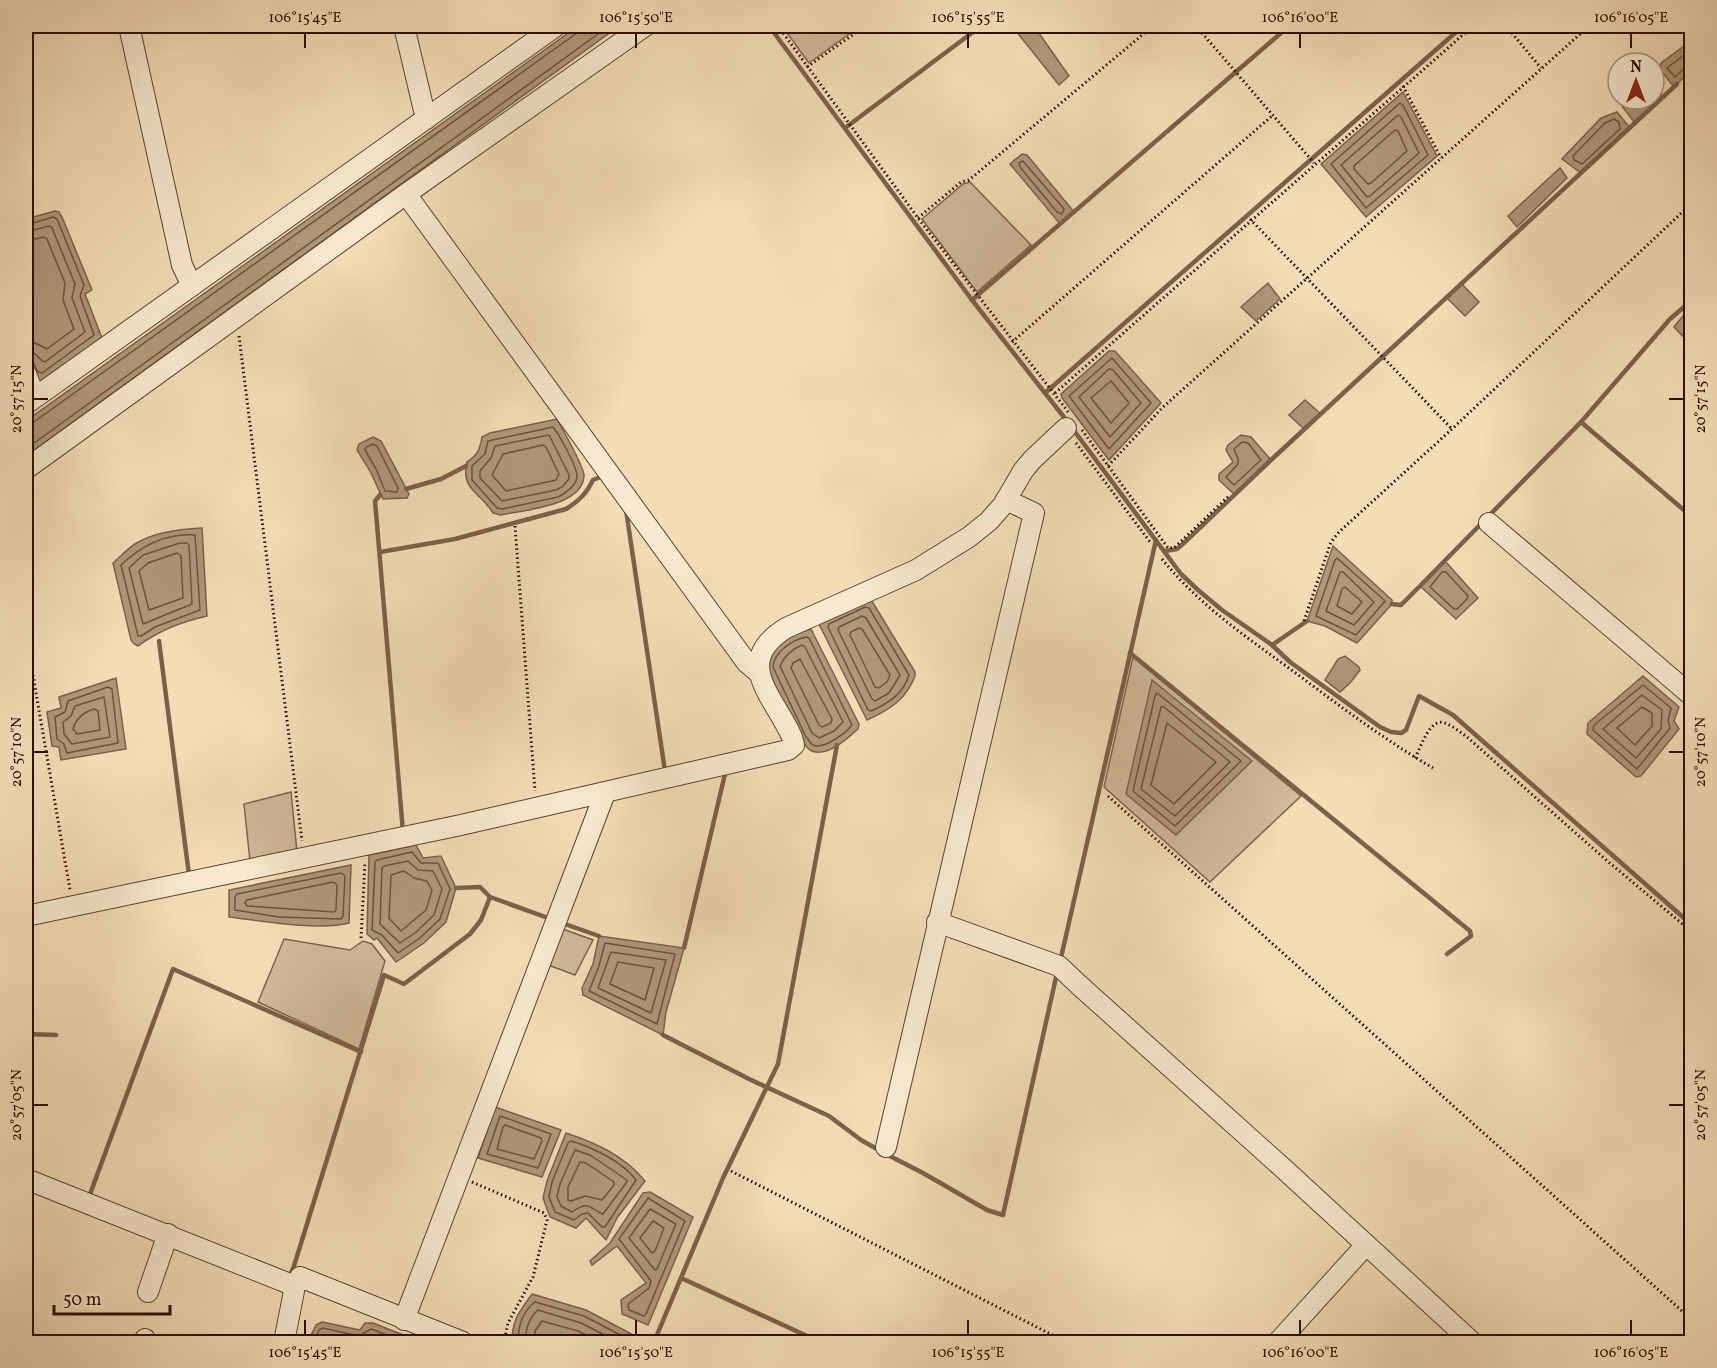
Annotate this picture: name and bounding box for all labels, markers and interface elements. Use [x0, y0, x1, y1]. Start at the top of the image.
text: 106°15'45"E [269, 8, 341, 29]
text: 106°15'50"E [599, 8, 673, 29]
text: 106°15'55"E [932, 8, 1004, 29]
text: 106°16'00"E [1262, 8, 1338, 29]
text: 106°16'05"E [1594, 8, 1668, 29]
north arrow [1606, 51, 1666, 111]
text: N [1630, 57, 1642, 79]
text: 20°57'15"N [7, 364, 28, 434]
text: 20°57'15"N [1691, 364, 1712, 434]
text: 20°57'10"N [7, 717, 28, 787]
text: 20°57'10"N [1691, 717, 1712, 787]
text: 20°57'05"N [7, 1069, 28, 1141]
text: 20°57'05"N [1691, 1069, 1712, 1141]
scale bar [54, 1278, 170, 1316]
text: 50 m [63, 1288, 102, 1313]
text: 106°15'45"E [269, 1343, 341, 1364]
text: 106°15'50"E [599, 1343, 673, 1364]
text: 106°15'55"E [932, 1343, 1004, 1364]
text: 106°16'00"E [1262, 1343, 1338, 1364]
text: 106°16'05"E [1594, 1343, 1668, 1364]

